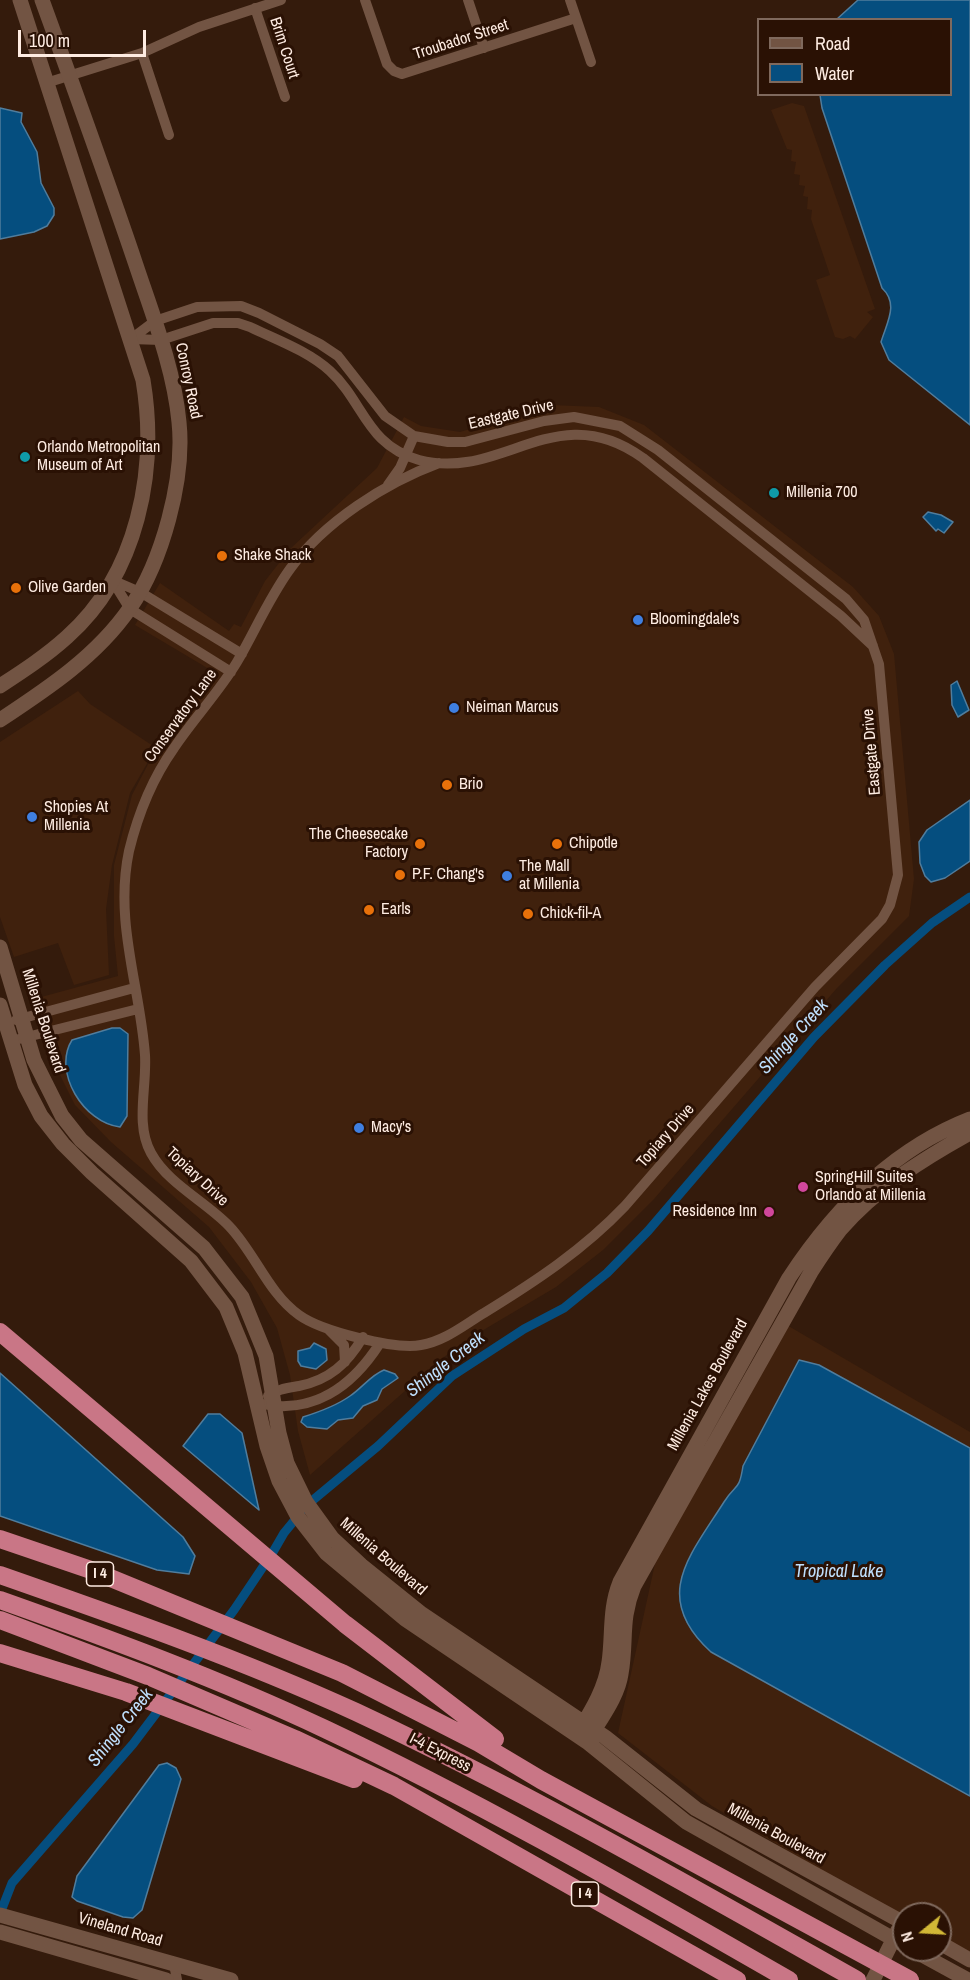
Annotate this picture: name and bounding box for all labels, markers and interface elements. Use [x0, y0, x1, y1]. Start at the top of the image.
street label: Brim Court [265, 15, 303, 81]
street label: Troubador Street [411, 16, 511, 64]
scale bar [21, 18, 148, 56]
legend [757, 18, 952, 96]
text: 100 m [29, 28, 70, 53]
text: Road [815, 31, 850, 56]
text: Water [815, 61, 854, 86]
street label: Conroy Road [171, 341, 205, 421]
street label: Eastgate Drive [467, 396, 555, 434]
place label: Orlando Metropolitan Museum of Art [37, 438, 160, 476]
marker: Orlando Metropolitan Museum of Art [18, 450, 32, 464]
place label: Millenia 700 [786, 483, 857, 503]
marker: Millenia 700 [767, 486, 781, 500]
place label: Shake Shack [234, 546, 311, 566]
marker: Shake Shack [215, 549, 229, 563]
place label: Olive Garden [28, 578, 106, 598]
marker: Olive Garden [9, 581, 23, 595]
place label: Bloomingdale's [650, 610, 739, 630]
marker: Bloomingdale's [631, 613, 645, 627]
street label: Conservatory Lane [141, 666, 221, 766]
place label: Neiman Marcus [466, 698, 559, 718]
marker: Neiman Marcus [447, 701, 461, 715]
street label: Eastgate Drive [859, 708, 885, 796]
place label: Brio [459, 775, 483, 795]
marker: Brio [440, 778, 454, 792]
place label: Shopies At Millenia [44, 798, 108, 836]
marker: Shopies At Millenia [25, 810, 39, 824]
place label: The Cheesecake Factory [309, 825, 408, 863]
place label: Chipotle [569, 834, 618, 854]
marker: The Cheesecake Factory [413, 837, 427, 851]
marker: Chipotle [550, 837, 564, 851]
place label: The Mall at Millenia [519, 857, 580, 895]
place label: P.F. Chang's [412, 865, 484, 885]
marker: P.F. Chang's [393, 868, 407, 882]
marker: The Mall at Millenia [500, 869, 514, 883]
place label: Earls [381, 900, 411, 920]
marker: Earls [362, 903, 376, 917]
place label: Chick-fil-A [540, 904, 601, 924]
marker: Chick-fil-A [521, 907, 535, 921]
street label: Millenia Boulevard [17, 966, 69, 1076]
water label: Shingle Creek [755, 995, 833, 1079]
street label: Topiary Drive [633, 1100, 699, 1172]
place label: Macy's [371, 1118, 411, 1138]
marker: Macy's [352, 1121, 366, 1135]
street label: Topiary Drive [162, 1143, 232, 1211]
place label: SpringHill Suites Orlando at Millenia [815, 1168, 926, 1206]
marker: SpringHill Suites Orlando at Millenia [796, 1180, 810, 1194]
place label: Residence Inn [672, 1202, 757, 1222]
marker: Residence Inn [762, 1205, 776, 1219]
street label: Millenia Lakes Boulevard [664, 1316, 752, 1454]
water label: Shingle Creek [403, 1328, 489, 1402]
street label: Millenia Boulevard [336, 1514, 430, 1600]
water label: Tropical Lake [795, 1561, 883, 1583]
road number: I 4 [86, 1562, 114, 1586]
water label: Shingle Creek [84, 1685, 158, 1771]
street label: I-4 Express [406, 1729, 474, 1777]
street label: Millenia Boulevard [724, 1799, 828, 1869]
road number: I 4 [572, 1882, 598, 1906]
north arrow [892, 1902, 952, 1962]
street label: Vineland Road [76, 1909, 164, 1951]
text: N [895, 1929, 919, 1945]

